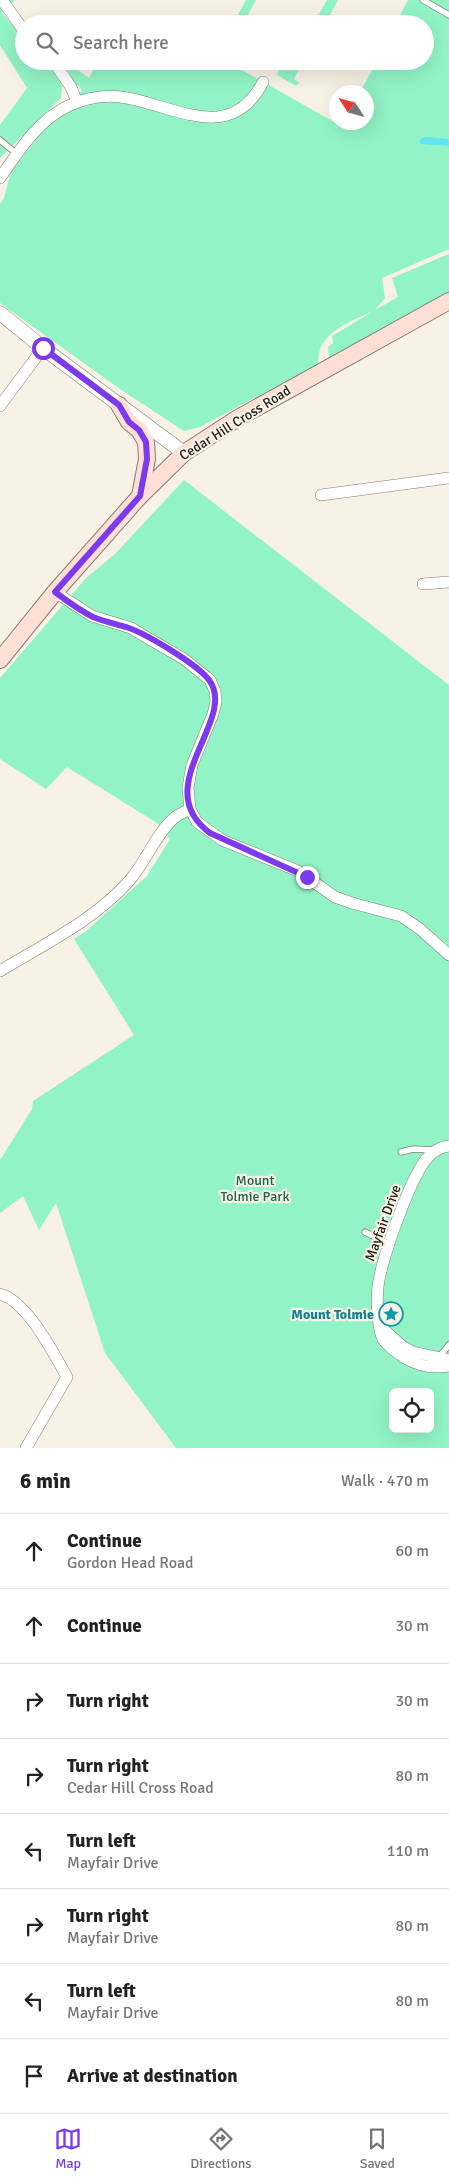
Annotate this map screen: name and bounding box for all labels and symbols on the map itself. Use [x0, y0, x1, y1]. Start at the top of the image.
north arrow [329, 85, 374, 130]
route start [32, 337, 55, 360]
street label: Cedar Hill Cross Road [176, 382, 294, 464]
route end [296, 866, 319, 889]
park label: Mount Tolmie Park [220, 1172, 290, 1205]
street label: Mayfair Drive [361, 1182, 405, 1264]
place icon: Mount Tolmie [378, 1301, 404, 1327]
place label: Mount Tolmie [291, 1306, 374, 1323]

